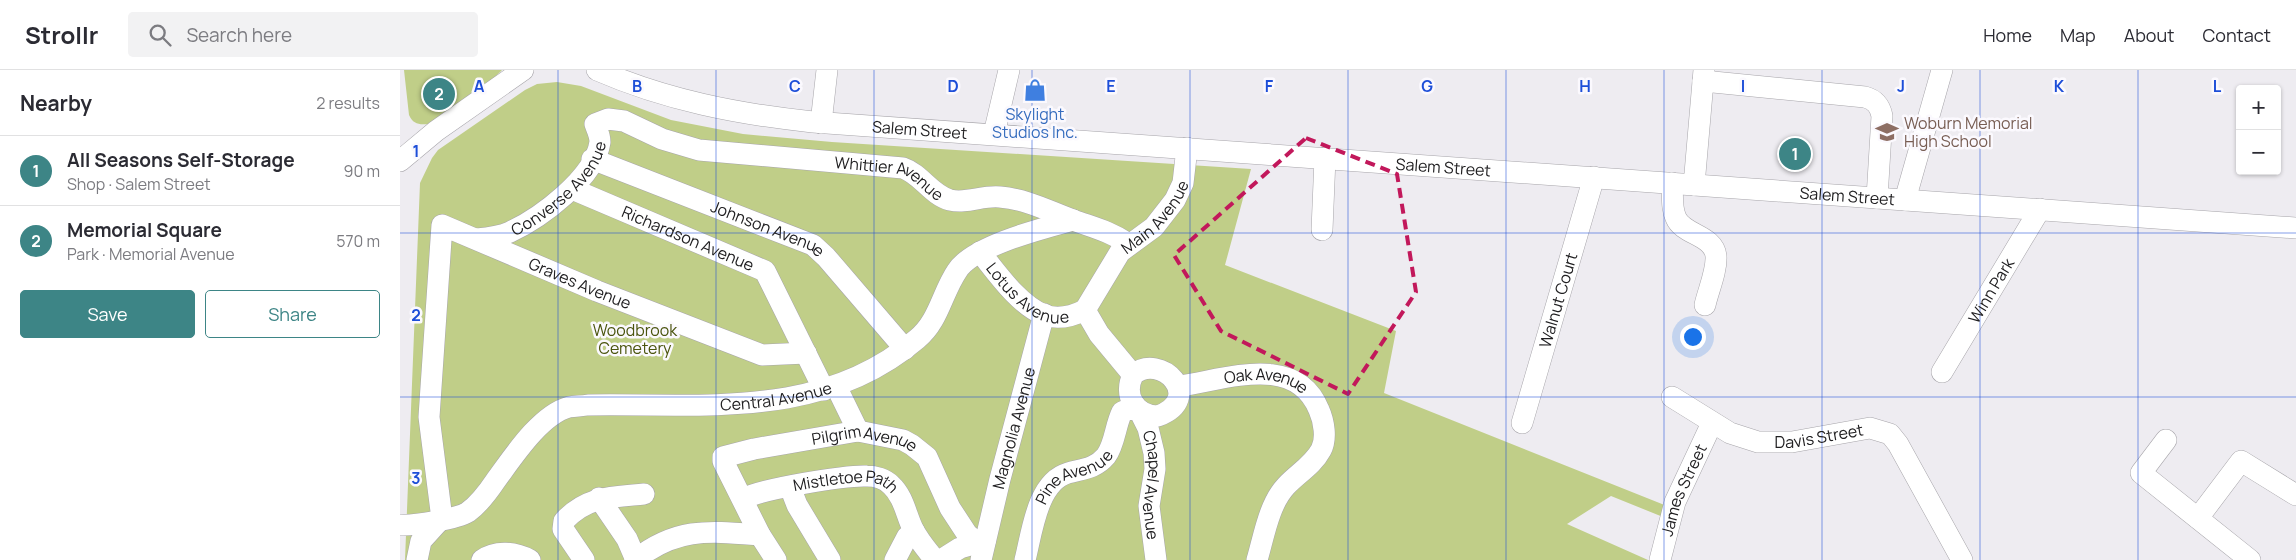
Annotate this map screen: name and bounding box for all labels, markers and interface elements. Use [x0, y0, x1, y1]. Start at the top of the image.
search box [128, 12, 478, 57]
text: Strollr [25, 18, 98, 51]
icon: search [146, 21, 174, 49]
text: Search here [186, 22, 292, 48]
text: Home [1983, 23, 2032, 47]
text: Map [2060, 23, 2096, 47]
text: About [2124, 23, 2174, 47]
text: Contact [2202, 23, 2271, 47]
pin: 2 [423, 75, 455, 113]
text: A [474, 75, 485, 97]
text: B [632, 75, 642, 97]
text: C [789, 75, 801, 97]
text: D [947, 75, 959, 97]
text: E [1106, 75, 1116, 97]
text: F [1265, 75, 1274, 97]
text: G [1421, 75, 1433, 97]
text: H [1579, 75, 1591, 97]
text: I [1741, 75, 1745, 97]
text: J [1897, 75, 1905, 97]
text: K [2054, 75, 2065, 97]
text: L [2213, 75, 2222, 97]
shop icon: Skylight Studios Inc. [1022, 77, 1048, 103]
map controls [2236, 85, 2281, 175]
button: + [2236, 85, 2281, 130]
text: Nearby [20, 89, 92, 117]
text: 2 results [316, 92, 380, 114]
place label: Skylight Studios Inc. [992, 103, 1078, 143]
place label: Woburn Memorial High School [1904, 112, 2033, 152]
street label: Salem Street [871, 115, 968, 144]
school or university icon: Woburn Memorial High School [1874, 119, 1900, 145]
button: − [2236, 130, 2281, 175]
pin: 1 [1779, 135, 1811, 173]
street label: Converse Avenue [507, 139, 611, 241]
text: 1 [412, 140, 420, 162]
text: All Seasons Self-Storage [67, 147, 295, 173]
street label: Whittier Avenue [834, 151, 948, 206]
street label: Salem Street [1395, 153, 1492, 181]
text: 1 [32, 160, 40, 182]
text: 90 m [344, 160, 380, 182]
text: Shop · Salem Street [67, 173, 211, 195]
street label: Main Avenue [1116, 176, 1194, 259]
street label: Salem Street [1799, 182, 1896, 210]
street label: Johnson Avenue [708, 195, 830, 262]
street label: Richardson Avenue [618, 200, 757, 276]
text: Memorial Square [67, 217, 222, 243]
text: 2 [31, 230, 41, 252]
text: 570 m [336, 230, 380, 252]
text: Park · Memorial Avenue [67, 243, 235, 265]
street label: Walnut Court [1534, 250, 1582, 350]
street label: Graves Avenue [525, 252, 634, 314]
street label: Winn Park [1963, 253, 2020, 327]
street label: Lotus Avenue [981, 258, 1071, 328]
button: Save [20, 290, 195, 338]
button: Share [205, 290, 380, 338]
text: 2 [411, 304, 421, 326]
park label: Woodbrook Cemetery [593, 319, 678, 359]
your location [1680, 324, 1706, 350]
street label: Oak Avenue [1222, 363, 1313, 398]
street label: Magnolia Avenue [987, 365, 1040, 491]
street label: Central Avenue [720, 376, 834, 416]
street label: Davis Street [1774, 418, 1865, 453]
street label: Pilgrim Avenue [810, 420, 923, 457]
street label: Chapel Avenue [1138, 428, 1166, 541]
street label: James Street [1656, 440, 1712, 538]
street label: Pine Avenue [1030, 445, 1118, 508]
street label: Mistletoe Path [791, 465, 904, 498]
text: 3 [411, 467, 421, 489]

